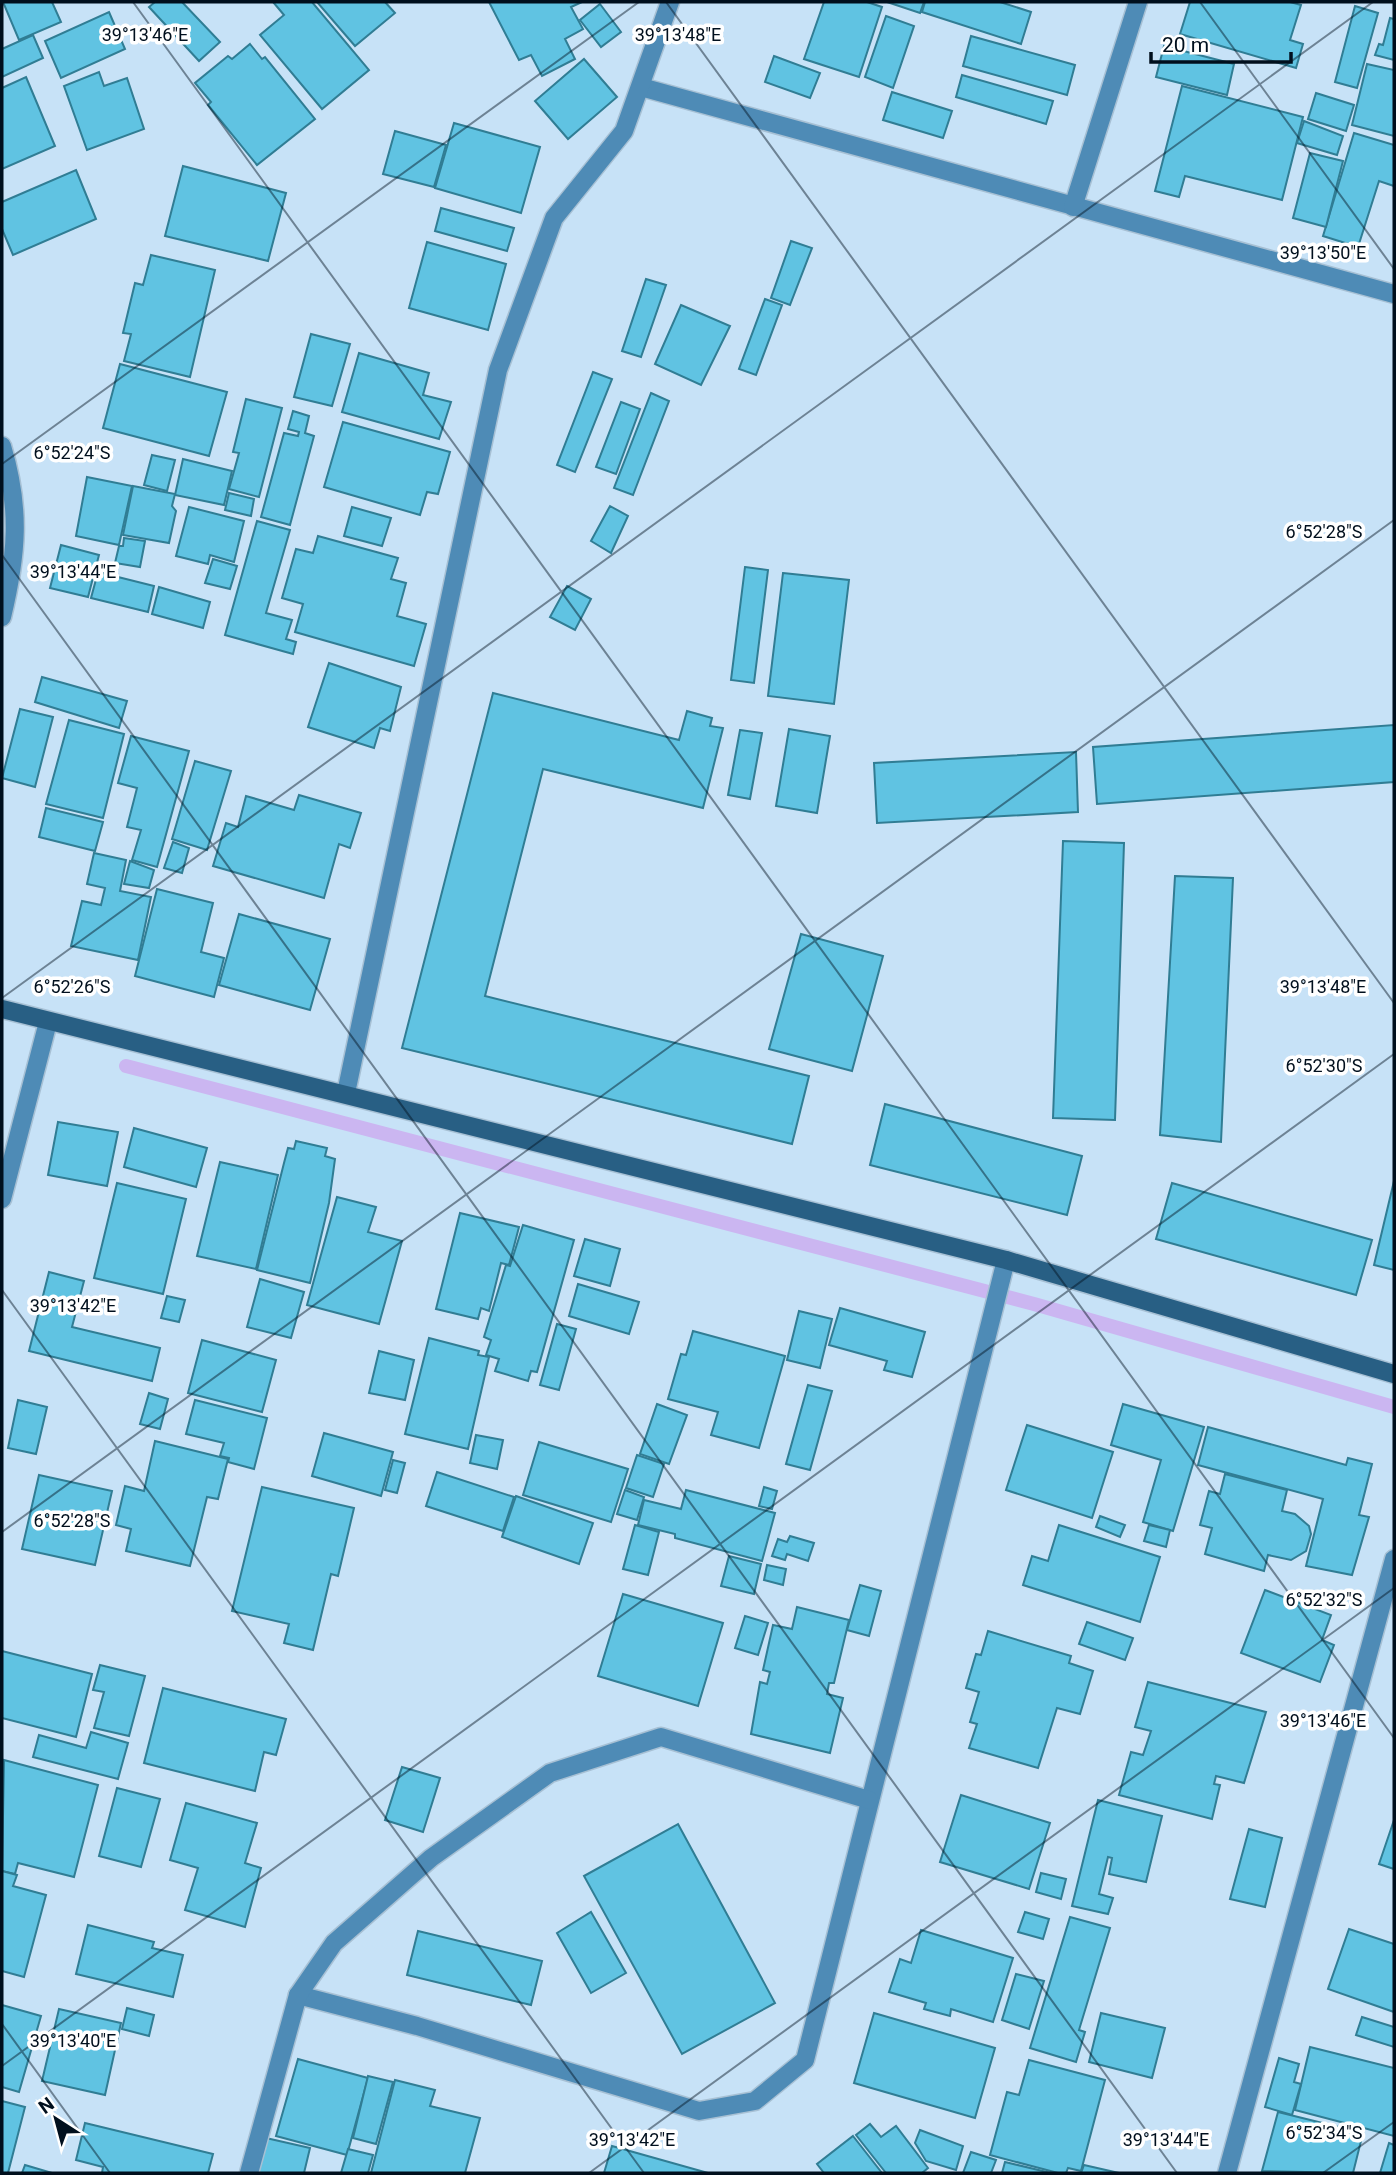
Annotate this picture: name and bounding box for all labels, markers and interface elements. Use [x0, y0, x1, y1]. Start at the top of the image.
scale bar [1151, 21, 1291, 65]
text: 39°13'46"E [102, 24, 188, 45]
text: 39°13'48"E [635, 24, 721, 45]
text: 20 m [1162, 33, 1209, 57]
text: 39°13'50"E [1280, 242, 1366, 263]
text: 6°52'24"S [34, 442, 111, 463]
text: 6°52'28"S [1286, 521, 1363, 542]
text: 39°13'44"E [30, 561, 116, 582]
text: 6°52'26"S [34, 976, 111, 997]
text: 39°13'48"E [1280, 976, 1366, 997]
text: 6°52'30"S [1286, 1055, 1363, 1076]
text: 39°13'42"E [30, 1295, 116, 1316]
text: 6°52'28"S [34, 1510, 111, 1531]
text: 6°52'32"S [1286, 1589, 1363, 1610]
text: 39°13'46"E [1280, 1710, 1366, 1731]
text: 39°13'40"E [30, 2030, 116, 2051]
north arrow [21, 2084, 91, 2154]
text: N [34, 2092, 58, 2119]
text: 6°52'34"S [1286, 2122, 1363, 2143]
text: 39°13'42"E [589, 2129, 675, 2150]
text: 39°13'44"E [1123, 2129, 1209, 2150]

